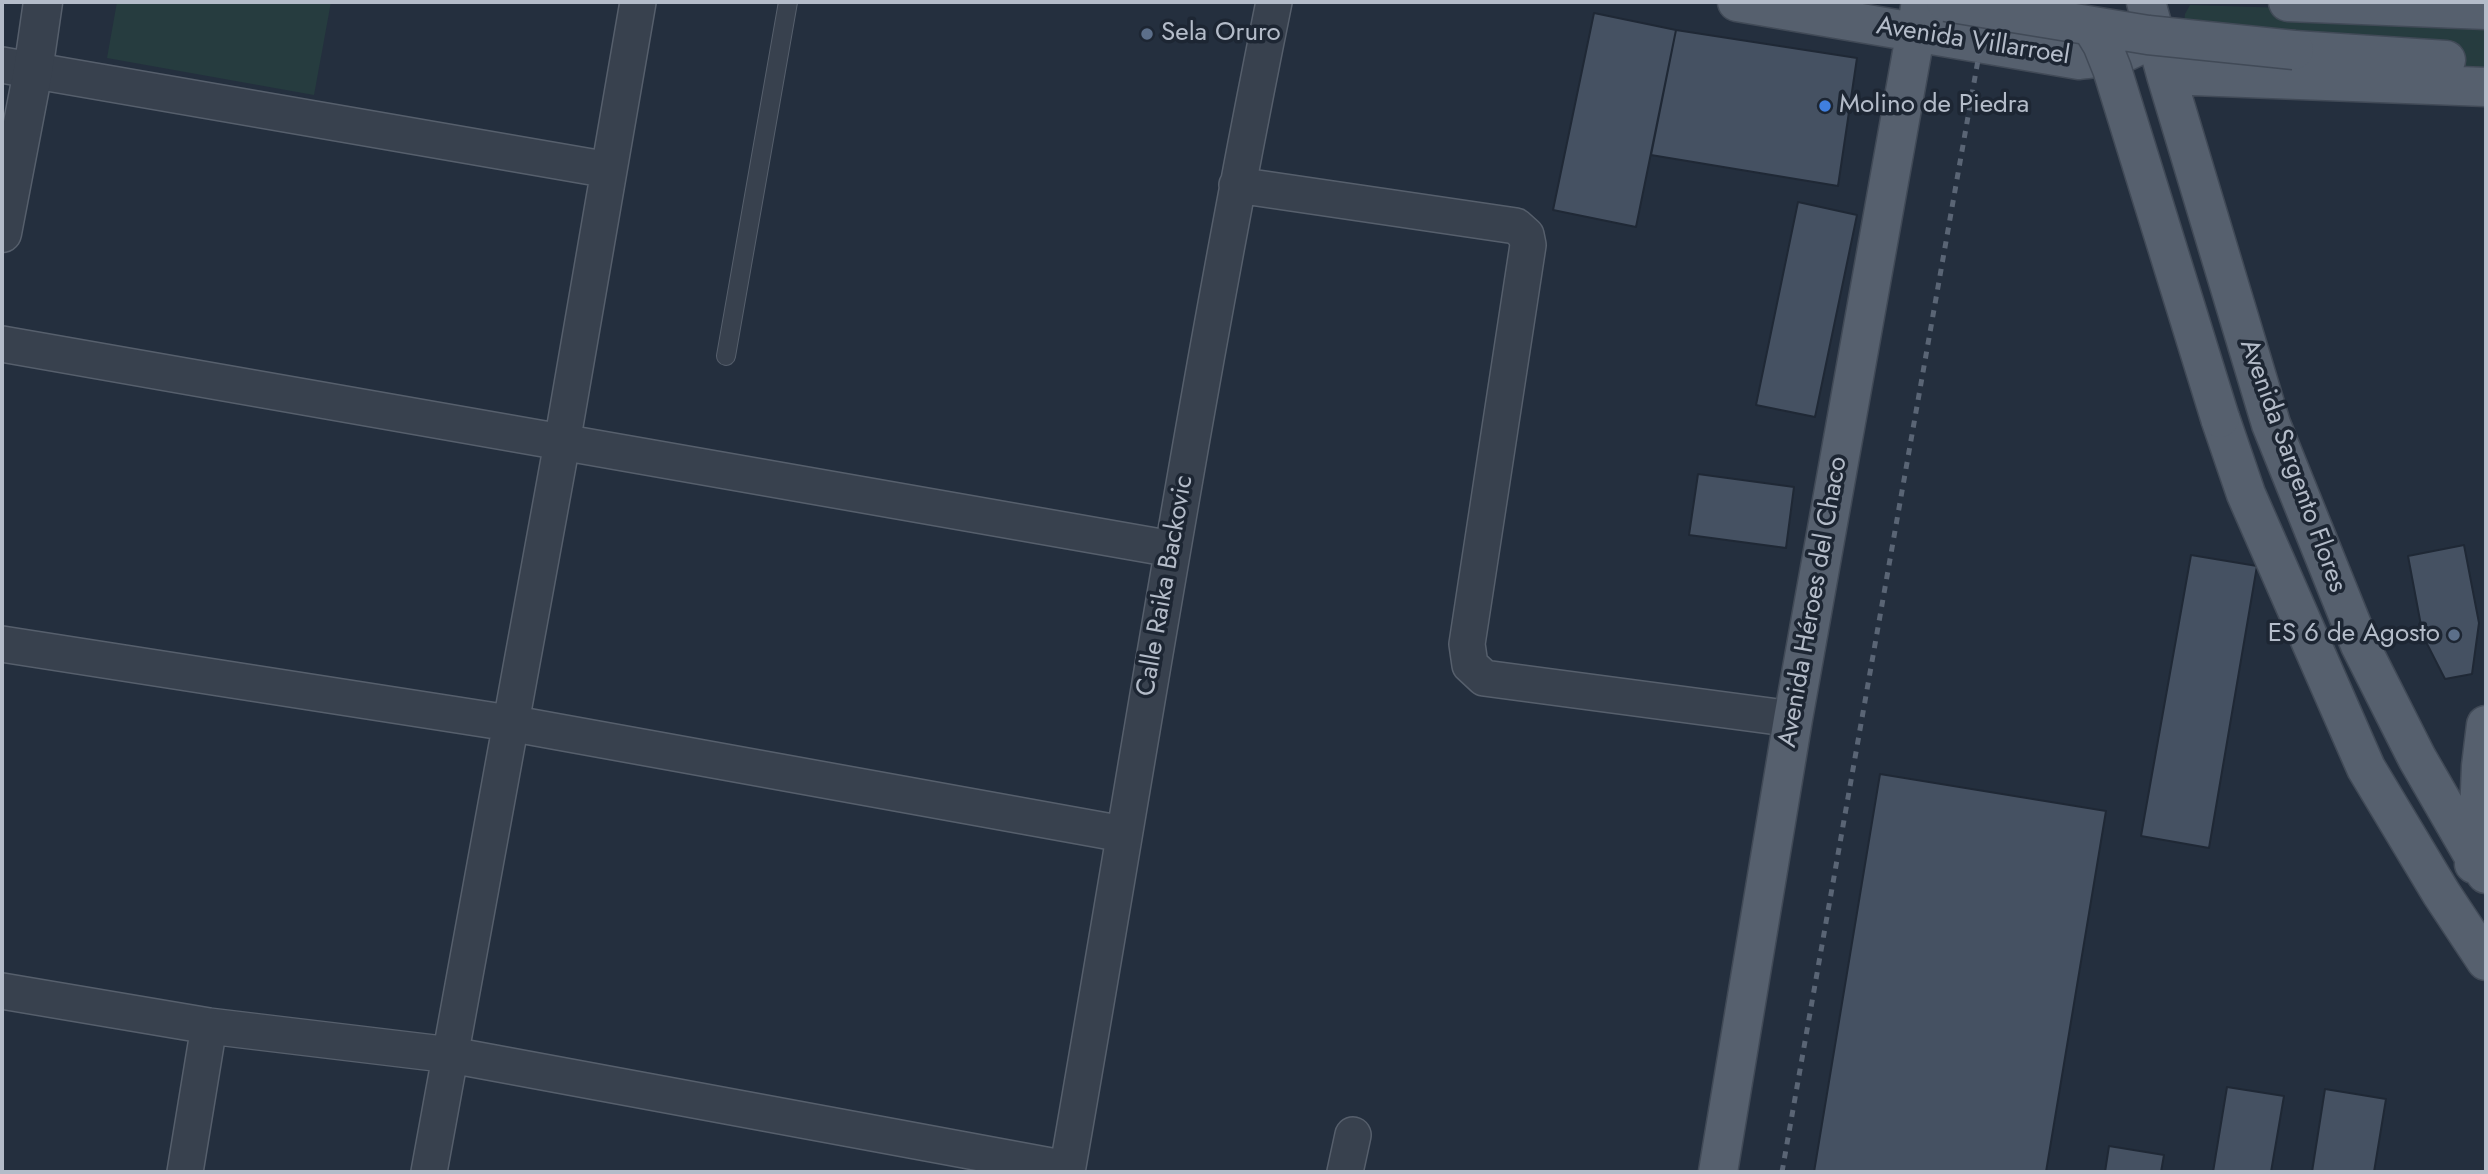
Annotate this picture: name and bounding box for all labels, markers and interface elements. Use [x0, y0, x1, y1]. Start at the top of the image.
street label: Avenida Villarroel [1874, 11, 2072, 73]
place label: Sela Oruro [1161, 18, 1281, 50]
marker: Sela Oruro [1139, 26, 1155, 42]
place label: Molino de Piedra [1839, 90, 2029, 122]
marker: Molino de Piedra [1817, 98, 1833, 114]
street label: Avenida Sargento Flores [2232, 335, 2352, 597]
street label: Avenida Héroes del Chaco [1773, 454, 1855, 750]
street label: Calle Raika Backovic [1131, 473, 1201, 699]
place label: ES 6 de Agosto [2268, 619, 2440, 651]
marker: ES 6 de Agosto [2446, 627, 2462, 643]

